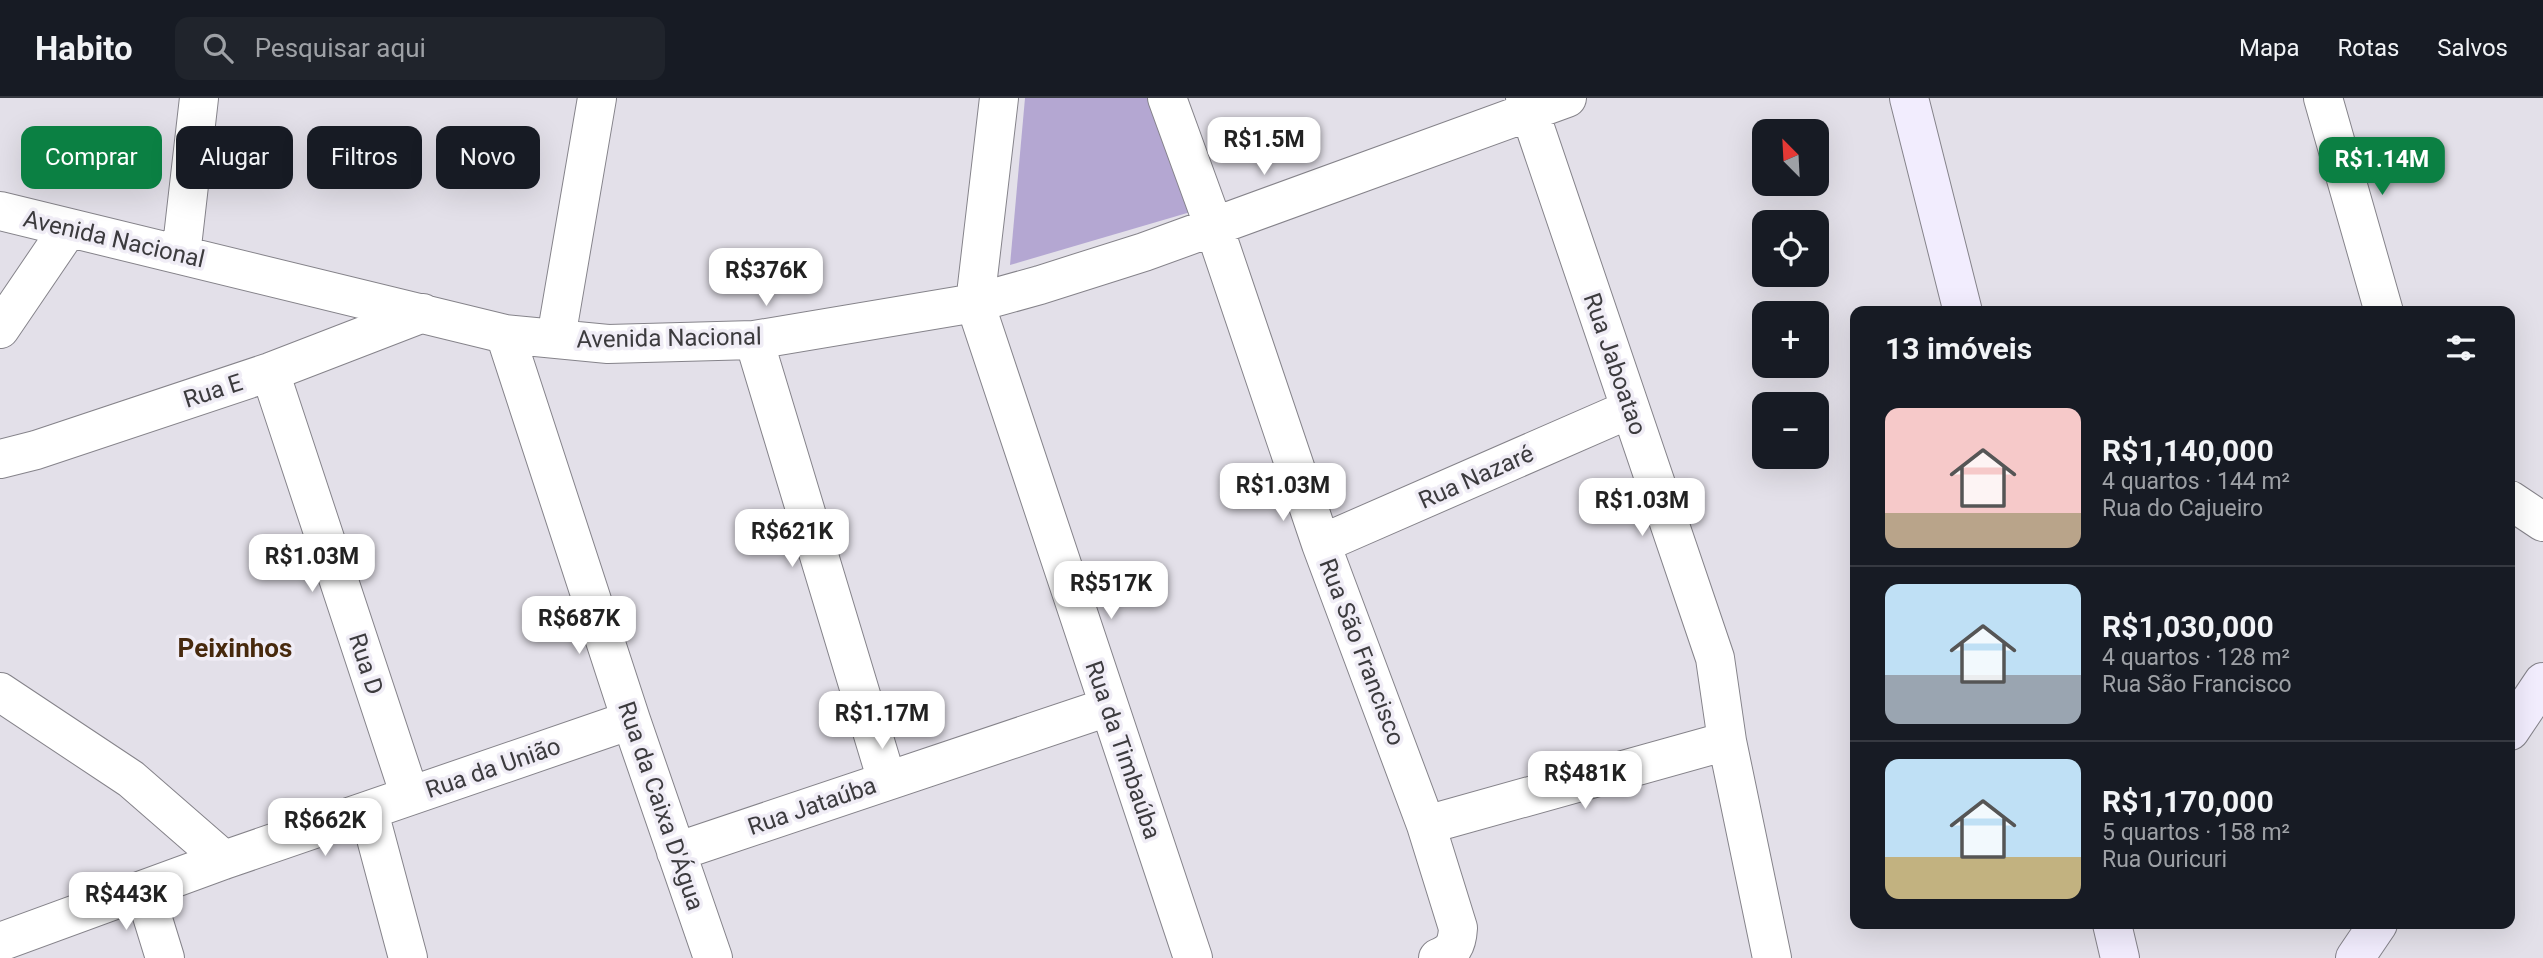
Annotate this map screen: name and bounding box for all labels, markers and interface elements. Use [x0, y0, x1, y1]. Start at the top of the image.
search box [175, 17, 665, 80]
text: Habito [35, 29, 133, 68]
icon: search [199, 29, 237, 67]
text: Pesquisar aqui [255, 33, 426, 63]
text: Mapa [2239, 34, 2300, 62]
text: Rotas [2338, 34, 2399, 62]
text: Salvos [2437, 34, 2508, 62]
pin: R$1.5M [1207, 118, 1321, 177]
north arrow [1752, 119, 1829, 196]
map controls [1752, 119, 1829, 469]
chip: Comprar [21, 126, 162, 189]
chip: Alugar [176, 126, 293, 189]
chip: Filtros [307, 126, 422, 189]
chip: Novo [436, 126, 540, 189]
text: R$1.5M [1223, 126, 1305, 153]
pin: R$1.14M [2317, 138, 2447, 197]
text: R$1.14M [2335, 146, 2429, 173]
street label: Avenida Nacional [21, 205, 207, 273]
button: locate [1752, 210, 1829, 287]
pin: R$376K [709, 248, 823, 308]
text: R$376K [725, 257, 807, 284]
street label: Rua Jaboatao [1578, 289, 1652, 439]
button: + [1752, 301, 1829, 378]
street label: Avenida Nacional [576, 322, 762, 354]
icon: filters [2442, 329, 2480, 367]
text: 13 imóveis [1885, 331, 2032, 366]
street label: Rua E [180, 368, 246, 414]
button: − [1752, 392, 1829, 469]
text: R$1,140,000 [2102, 433, 2274, 468]
icon: home [1941, 436, 2025, 520]
street label: Rua Nazaré [1414, 439, 1538, 515]
pin: R$1.03M [1218, 464, 1348, 523]
text: 4 quartos · 144 m² [2102, 468, 2290, 495]
text: R$1.03M [1236, 472, 1330, 499]
pin: R$1.03M [1577, 478, 1707, 538]
text: R$1.03M [1595, 487, 1689, 514]
text: Rua do Cajueiro [2102, 495, 2263, 522]
pin: R$621K [735, 510, 849, 569]
text: R$621K [751, 518, 833, 545]
pin: R$1.03M [247, 534, 377, 594]
text: R$1.03M [265, 543, 359, 570]
street label: Rua São Francisco [1313, 555, 1411, 749]
pin: R$517K [1054, 561, 1168, 621]
text: R$517K [1070, 570, 1152, 597]
pin: R$687K [522, 596, 636, 656]
text: R$687K [538, 605, 620, 632]
text: R$1,030,000 [2102, 609, 2274, 644]
icon: home [1941, 612, 2025, 696]
street label: Rua D [343, 630, 389, 698]
district label: Peixinhos [178, 633, 292, 663]
text: 4 quartos · 128 m² [2102, 644, 2290, 671]
street label: Rua da Timbaúba [1079, 657, 1167, 843]
text: Rua São Francisco [2102, 671, 2292, 698]
pin: R$1.17M [817, 692, 947, 751]
street label: Rua da Caixa D'Água [612, 698, 710, 914]
text: R$1.17M [835, 700, 929, 727]
street label: Rua da União [422, 732, 564, 804]
pin: R$481K [1528, 752, 1642, 811]
text: R$481K [1544, 760, 1626, 787]
street label: Rua Jataúba [744, 771, 880, 841]
text: R$1,170,000 [2102, 784, 2274, 819]
icon: home [1941, 787, 2025, 871]
pin: R$662K [268, 798, 382, 858]
text: R$662K [284, 807, 366, 834]
text: 5 quartos · 158 m² [2102, 819, 2290, 846]
text: Rua Ouricuri [2102, 846, 2227, 873]
pin: R$443K [69, 872, 183, 932]
text: R$443K [85, 881, 167, 908]

